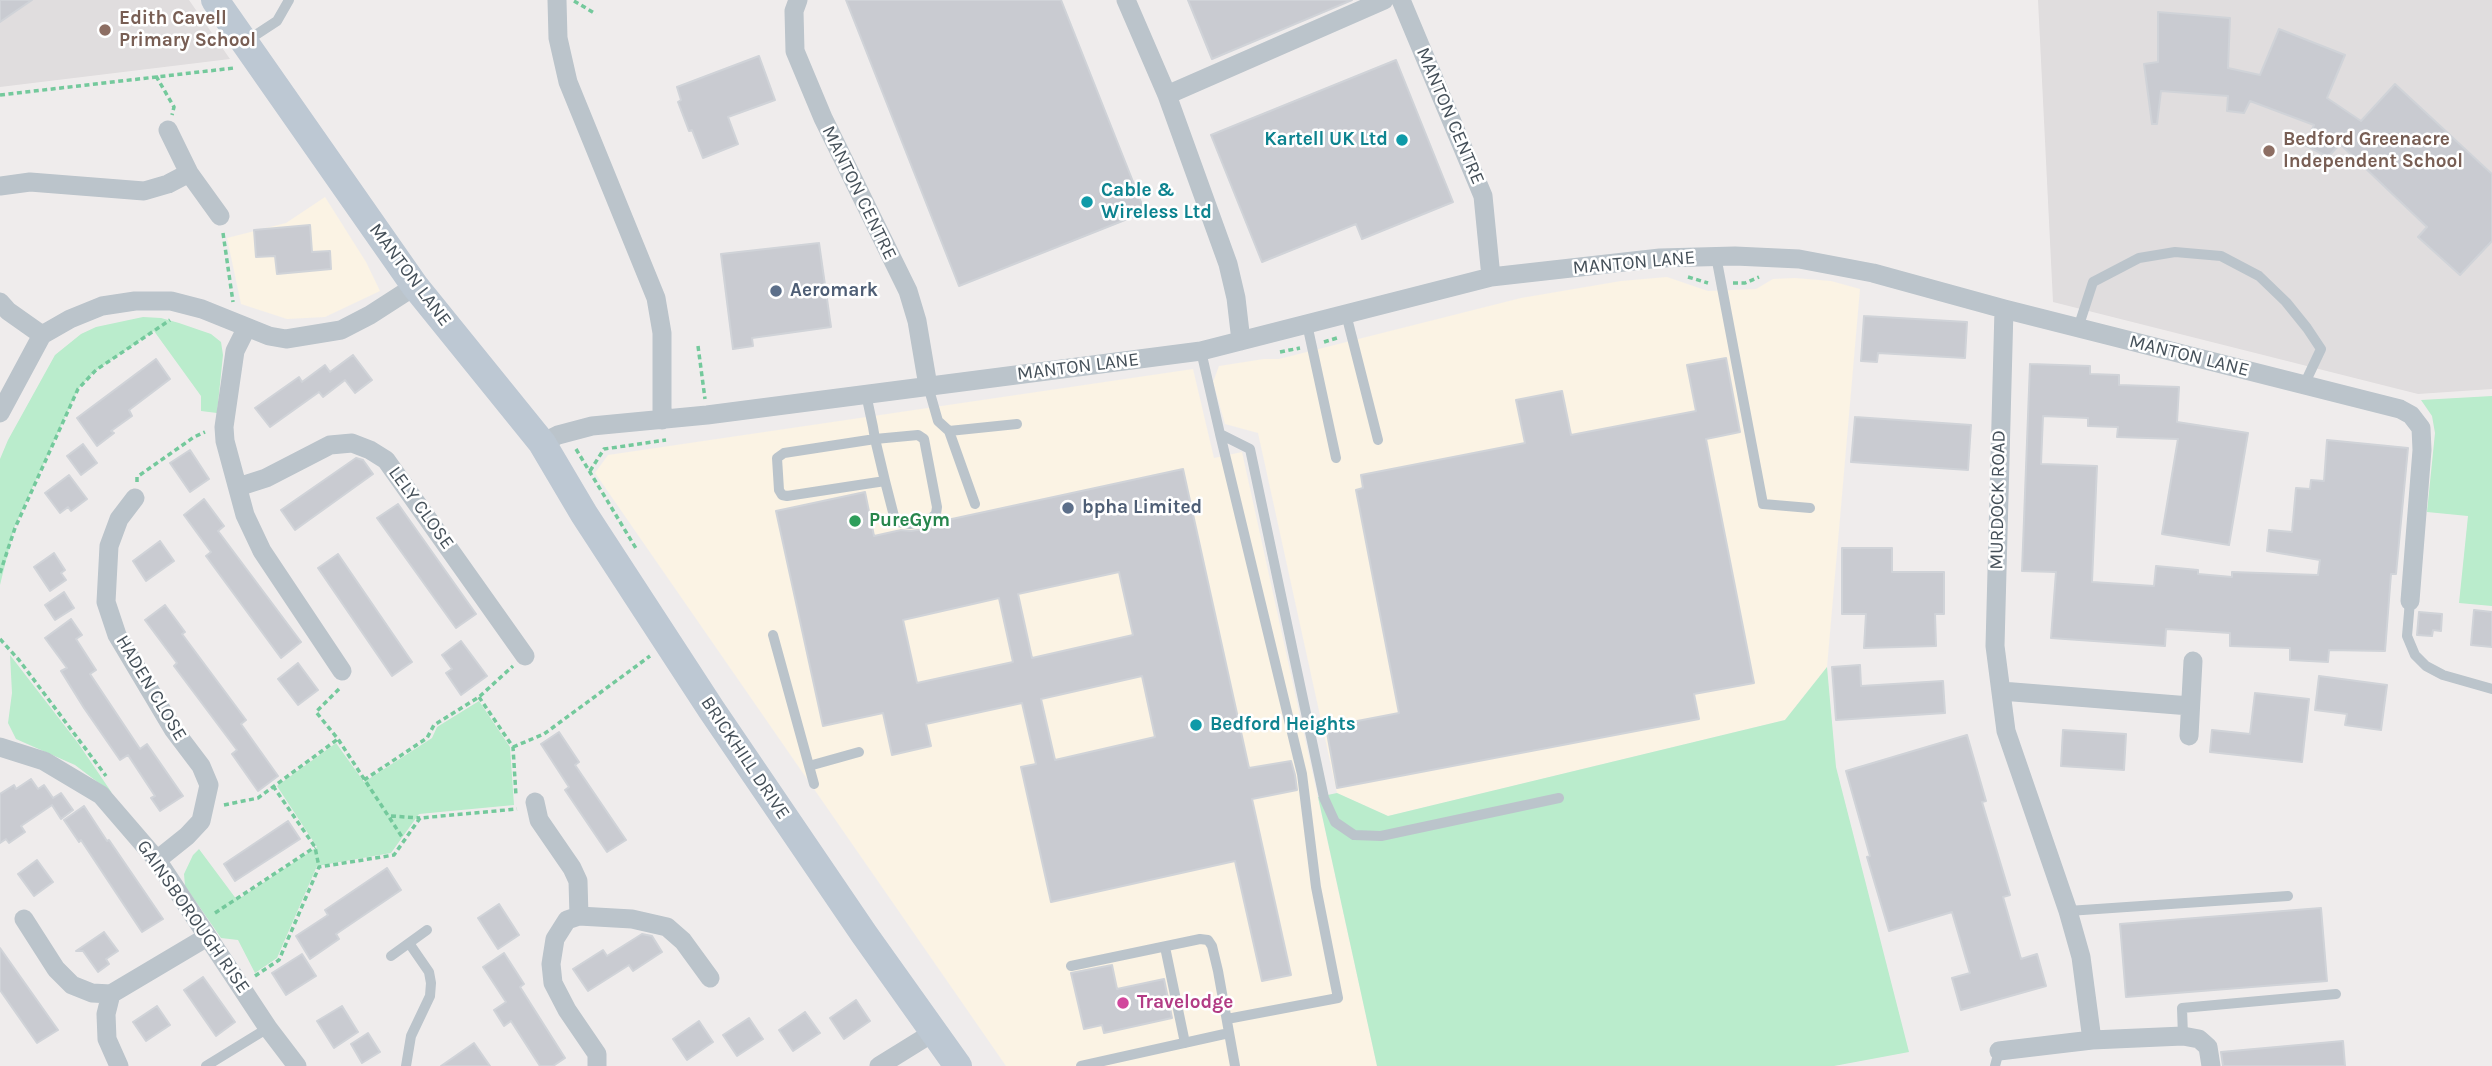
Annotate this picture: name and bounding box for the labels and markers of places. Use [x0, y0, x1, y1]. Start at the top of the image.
place label: Edith Cavell Primary School [119, 8, 256, 52]
marker: Edith Cavell Primary School [97, 22, 113, 38]
place label: Kartell UK Ltd [1264, 129, 1388, 151]
place label: Bedford Greenacre Independent School [2283, 129, 2463, 173]
marker: Kartell UK Ltd [1394, 132, 1410, 148]
marker: Bedford Greenacre Independent School [2261, 143, 2277, 159]
place label: Cable & Wireless Ltd [1101, 180, 1212, 224]
marker: Cable & Wireless Ltd [1079, 194, 1095, 210]
place label: Aeromark [790, 280, 878, 302]
marker: Aeromark [768, 283, 784, 299]
place label: bpha Limited [1082, 497, 1202, 519]
marker: bpha Limited [1060, 500, 1076, 516]
place label: PureGym [869, 510, 950, 532]
marker: PureGym [847, 513, 863, 529]
place label: Bedford Heights [1210, 714, 1356, 736]
marker: Bedford Heights [1188, 717, 1204, 733]
place label: Travelodge [1137, 992, 1233, 1014]
marker: Travelodge [1115, 995, 1131, 1011]

